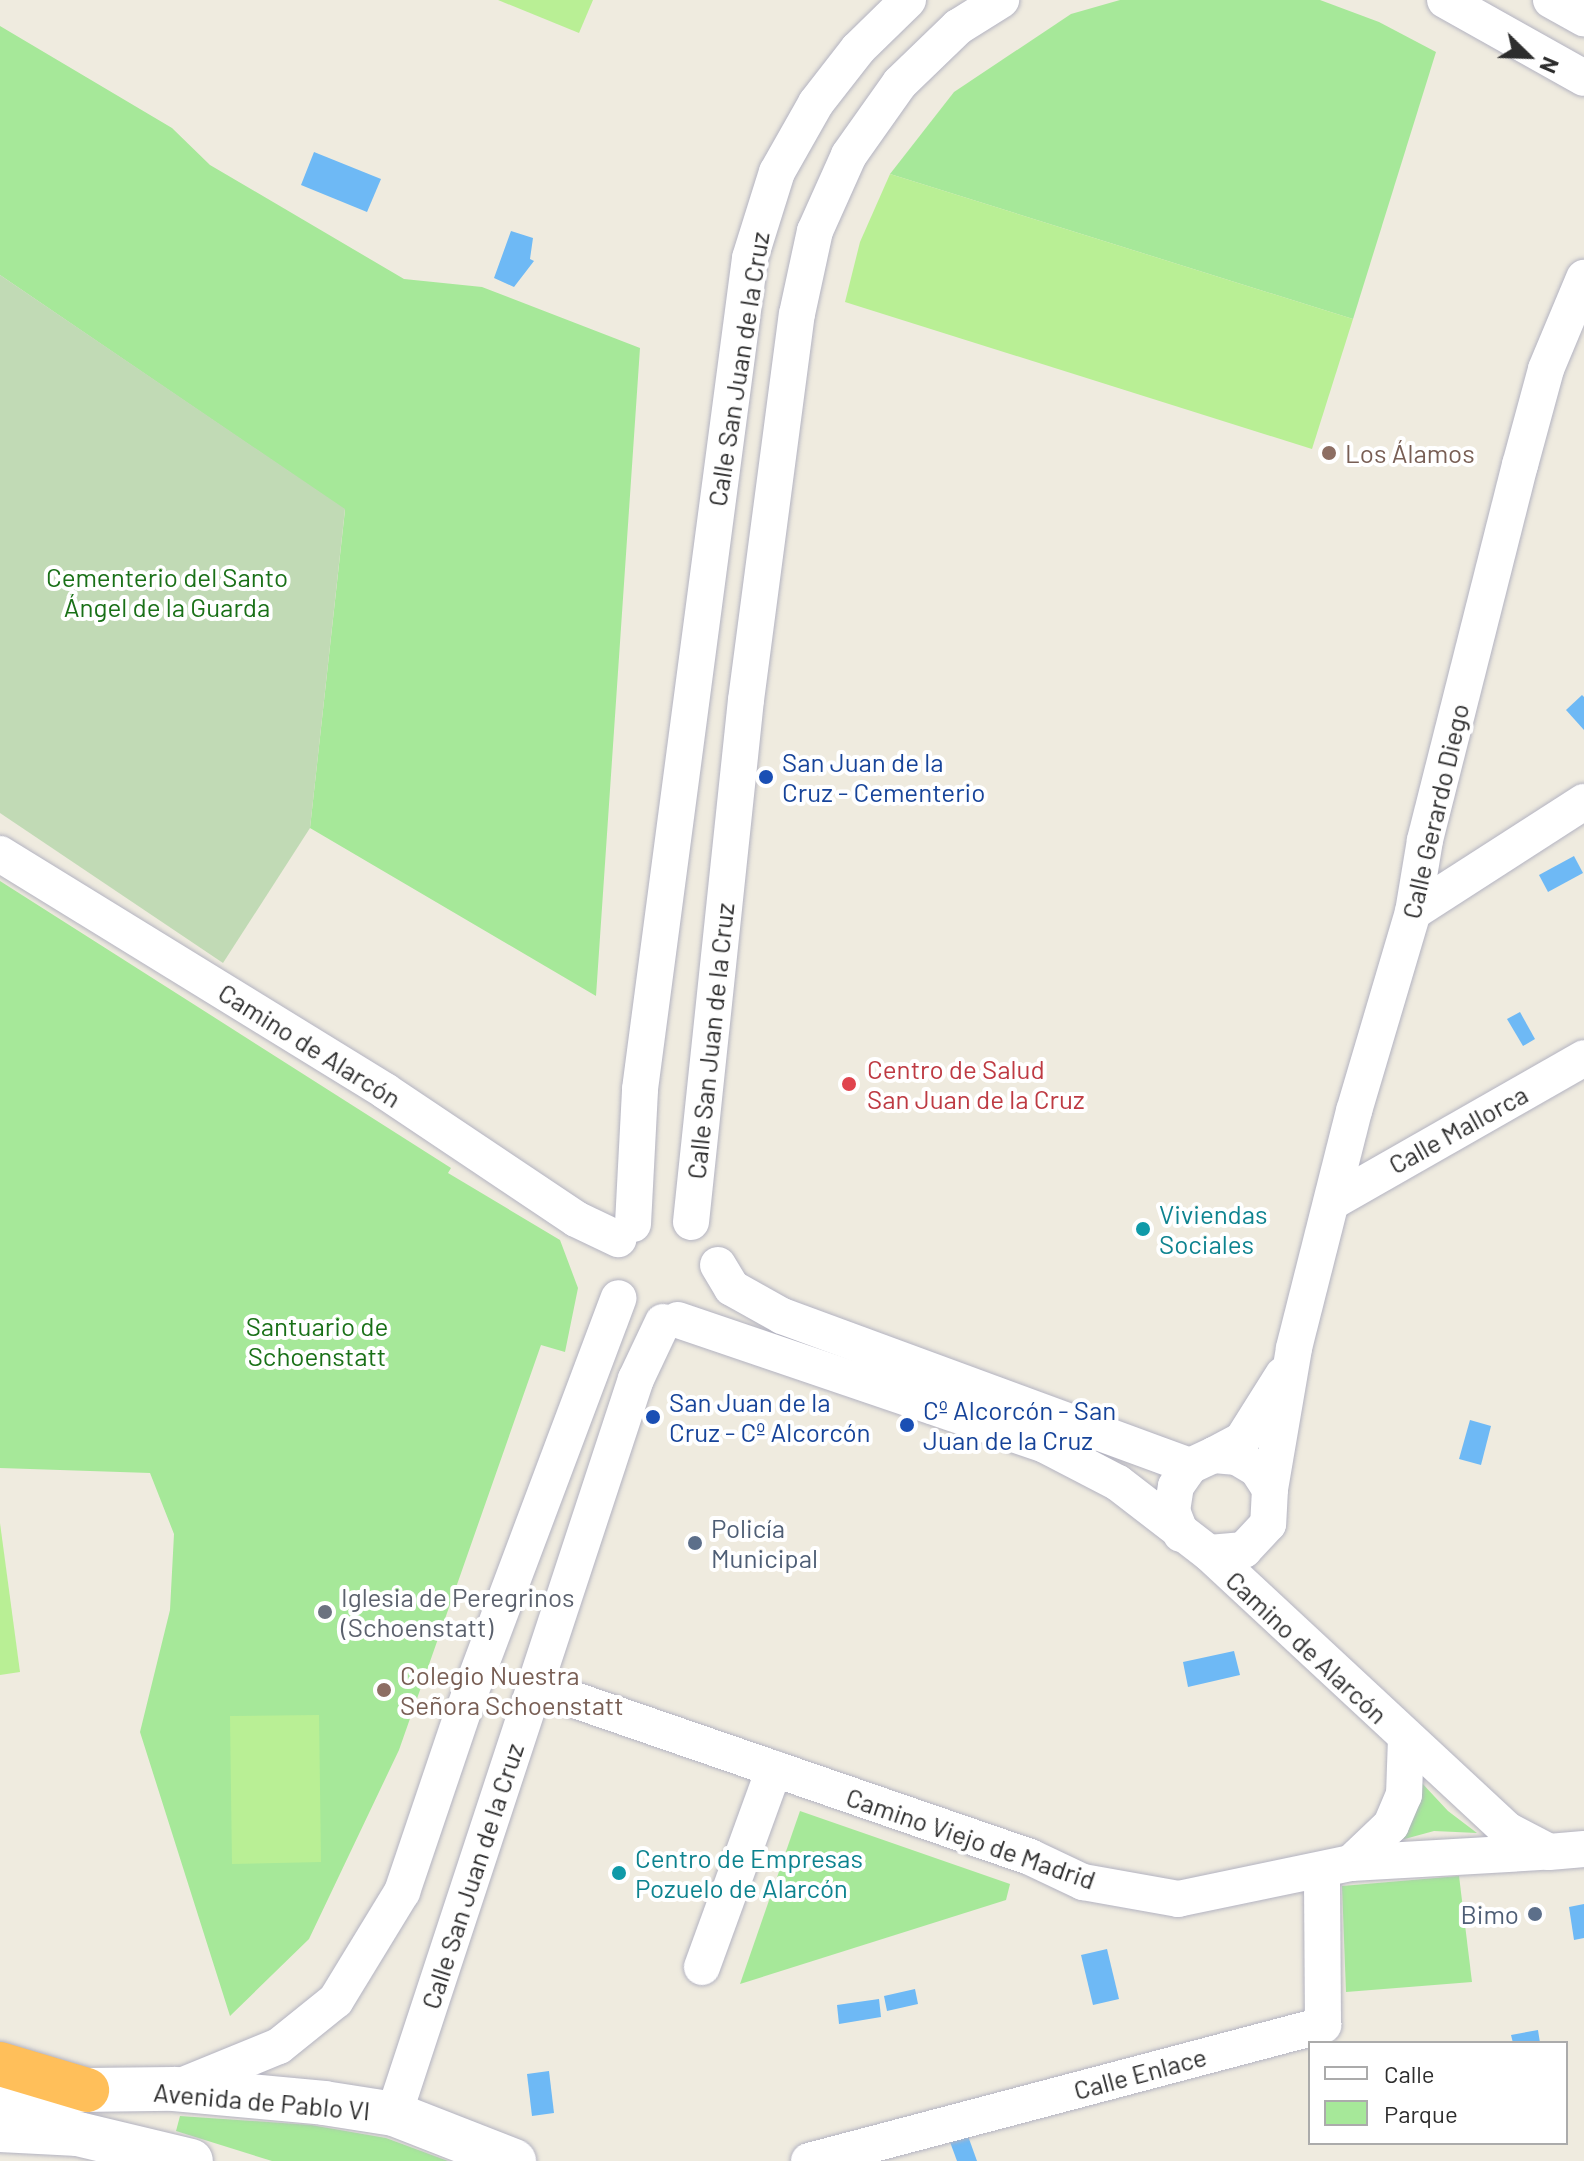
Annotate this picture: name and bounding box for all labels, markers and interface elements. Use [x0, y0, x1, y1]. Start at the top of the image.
north arrow [1488, 16, 1568, 96]
text: N [1535, 54, 1565, 77]
street label: Calle San Juan de la Cruz [701, 230, 775, 508]
place label: Los Álamos [1345, 437, 1475, 469]
marker: Los Álamos [1320, 444, 1338, 462]
park label: Cementerio del Santo Ángel de la Guarda [46, 561, 288, 622]
street label: Calle Gerardo Diego [1395, 700, 1475, 922]
place label: San Juan de la Cruz - Cementerio [782, 746, 985, 808]
marker: San Juan de la Cruz - Cementerio [757, 768, 775, 786]
street label: Calle San Juan de la Cruz [680, 901, 740, 1181]
street label: Camino de Alarcón [213, 976, 407, 1114]
place label: Centro de Salud San Juan de la Cruz [867, 1053, 1085, 1114]
marker: Centro de Salud San Juan de la Cruz [838, 1073, 860, 1095]
street label: Calle Mallorca [1383, 1078, 1533, 1180]
place label: Viviendas Sociales [1159, 1198, 1268, 1260]
marker: Viviendas Sociales [1134, 1220, 1152, 1238]
park label: Santuario de Schoenstatt [246, 1310, 388, 1372]
place label: San Juan de la Cruz - Cº Alcorcón [669, 1386, 871, 1448]
place label: Cº Alcorcón - San Juan de la Cruz [923, 1394, 1116, 1456]
marker: San Juan de la Cruz - Cº Alcorcón [644, 1408, 662, 1426]
marker: Cº Alcorcón - San Juan de la Cruz [898, 1416, 916, 1434]
place label: Policía Municipal [711, 1512, 818, 1574]
marker: Policía Municipal [686, 1534, 704, 1552]
street label: Camino de Alarcón [1220, 1564, 1394, 1730]
place label: Iglesia de Peregrinos (Schoenstatt) [341, 1581, 575, 1642]
marker: Iglesia de Peregrinos (Schoenstatt) [316, 1603, 334, 1621]
place label: Colegio Nuestra Señora Schoenstatt [400, 1659, 624, 1720]
marker: Colegio Nuestra Señora Schoenstatt [375, 1681, 393, 1699]
street label: Calle San Juan de la Cruz [414, 1739, 530, 2013]
street label: Camino Viejo de Madrid [842, 1781, 1100, 1895]
place label: Centro de Empresas Pozuelo de Alarcón [635, 1842, 863, 1904]
marker: Centro de Empresas Pozuelo de Alarcón [610, 1864, 628, 1882]
place label: Bimo [1461, 1898, 1519, 1930]
marker: Bimo [1526, 1905, 1544, 1923]
street label: Calle Enlace [1070, 2040, 1210, 2106]
legend [1308, 2041, 1568, 2145]
text: Calle [1384, 2059, 1435, 2088]
street label: Avenida de Pablo VI [152, 2076, 372, 2126]
text: Parque [1384, 2099, 1458, 2128]

